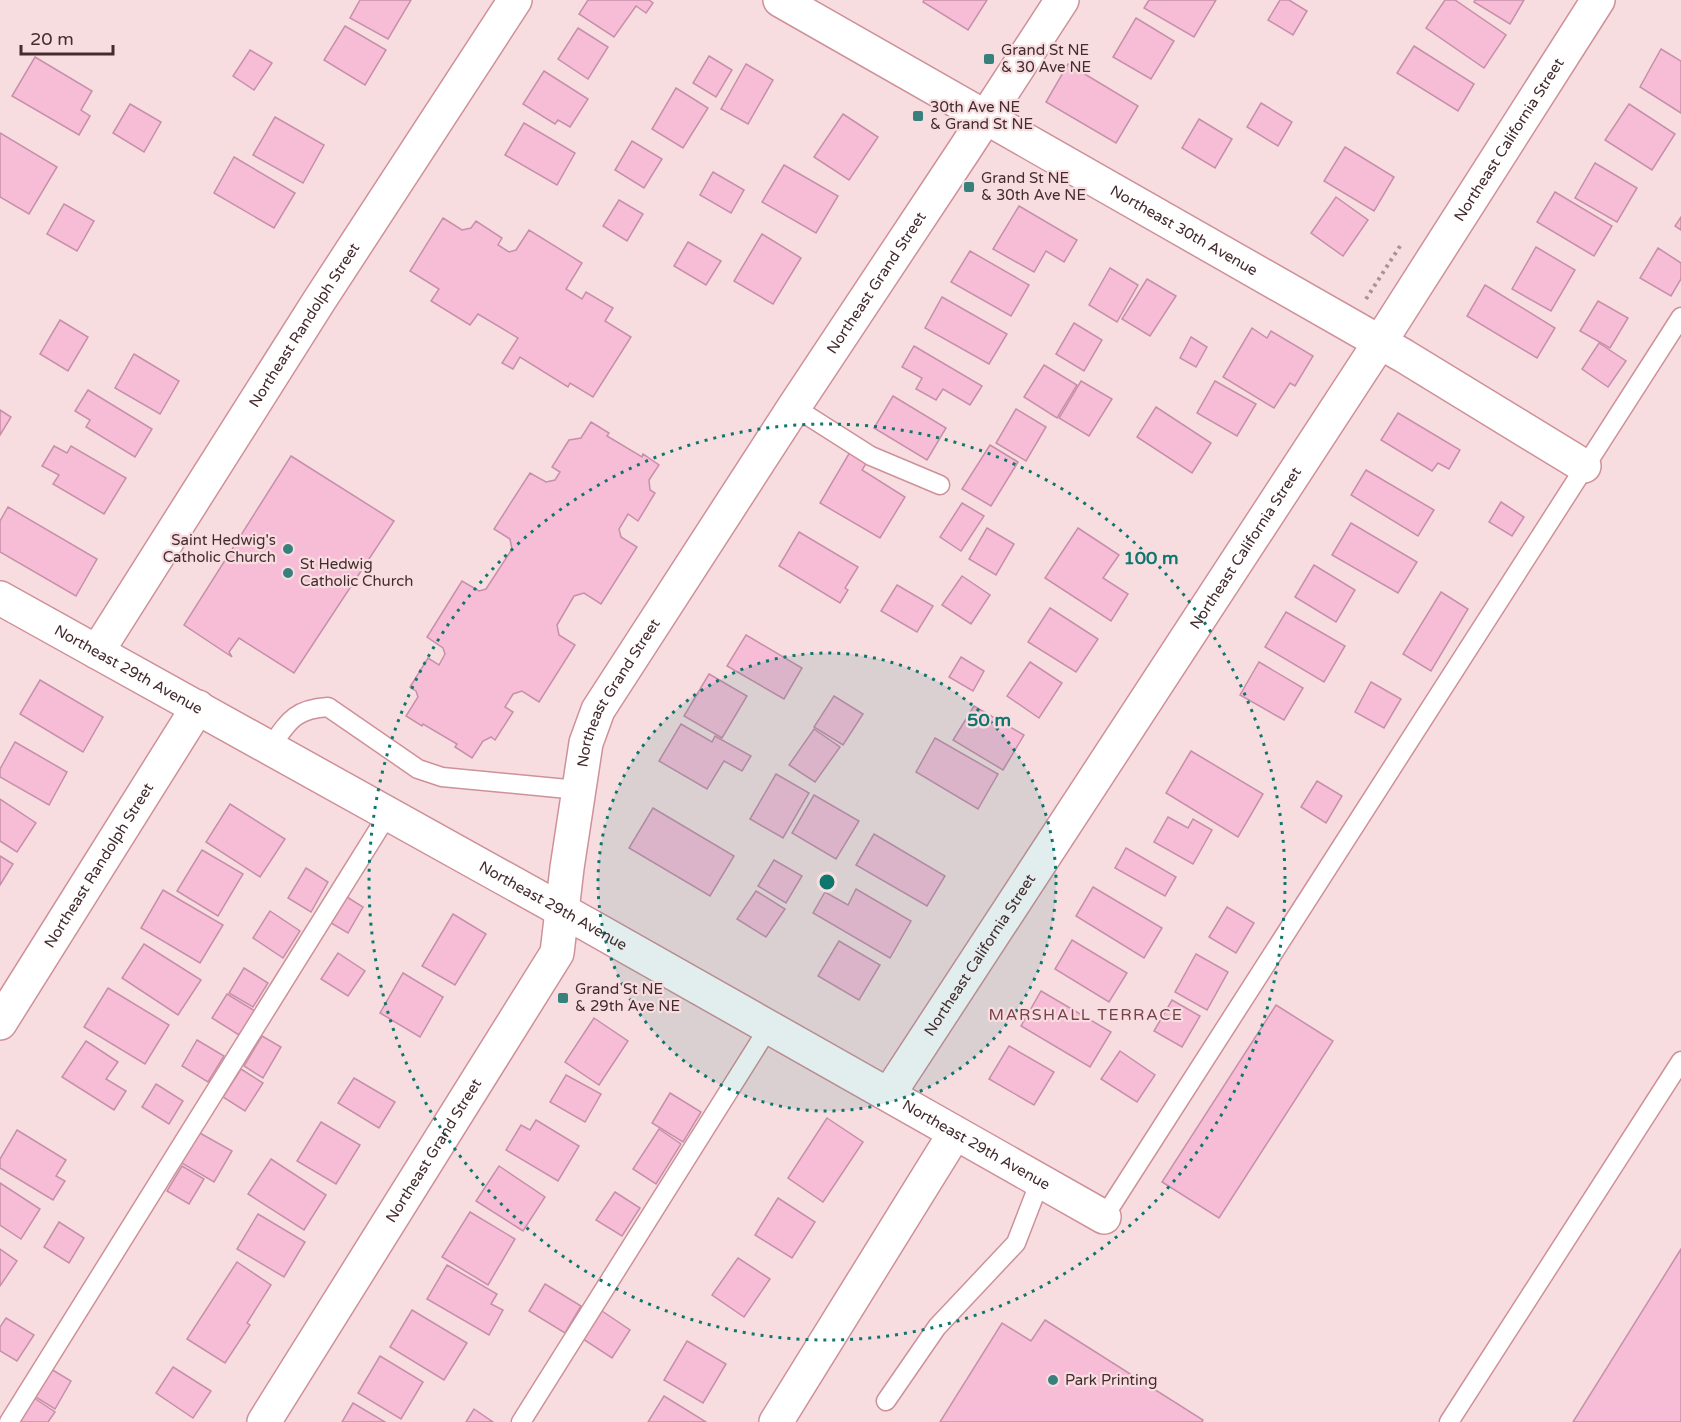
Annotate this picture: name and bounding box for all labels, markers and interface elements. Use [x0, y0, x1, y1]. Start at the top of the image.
scale bar [21, 18, 112, 56]
text: 20 m [30, 28, 74, 50]
place label: Grand St NE & 30 Ave NE [1001, 41, 1091, 76]
marker: Grand St NE & 30 Ave NE [982, 52, 996, 66]
street label: Northeast California Street [1450, 55, 1568, 225]
place label: 30th Ave NE & Grand St NE [930, 98, 1033, 133]
marker: 30th Ave NE & Grand St NE [911, 109, 925, 123]
place label: Grand St NE & 30th Ave NE [981, 169, 1086, 204]
marker: Grand St NE & 30th Ave NE [962, 180, 976, 194]
street label: Northeast 30th Avenue [1107, 181, 1261, 280]
street label: Northeast Grand Street [823, 208, 930, 357]
street label: Northeast Randolph Street [245, 239, 363, 411]
street label: Northeast California Street [1186, 463, 1305, 633]
place label: Saint Hedwig's Catholic Church [163, 531, 276, 566]
marker: Saint Hedwig's Catholic Church [281, 542, 295, 556]
text: 100 m [1123, 547, 1179, 569]
place label: St Hedwig Catholic Church [300, 555, 413, 590]
marker: St Hedwig Catholic Church [281, 566, 295, 580]
street label: Northeast Grand Street [573, 615, 664, 768]
street label: Northeast 29th Avenue [51, 621, 206, 718]
text: 50 m [967, 709, 1011, 731]
street label: Northeast Randolph Street [40, 779, 157, 951]
street label: Northeast 29th Avenue [476, 857, 630, 954]
street label: Northeast California Street [920, 870, 1039, 1039]
centre of rings [817, 872, 837, 892]
place label: Grand St NE & 29th Ave NE [575, 980, 680, 1015]
marker: Grand St NE & 29th Ave NE [556, 991, 570, 1005]
district label: MARSHALL TERRACE [988, 1005, 1184, 1025]
street label: Northeast Grand Street [382, 1075, 485, 1226]
street label: Northeast 29th Avenue [899, 1096, 1053, 1194]
place label: Park Printing [1065, 1371, 1157, 1389]
marker: Park Printing [1046, 1373, 1060, 1387]

